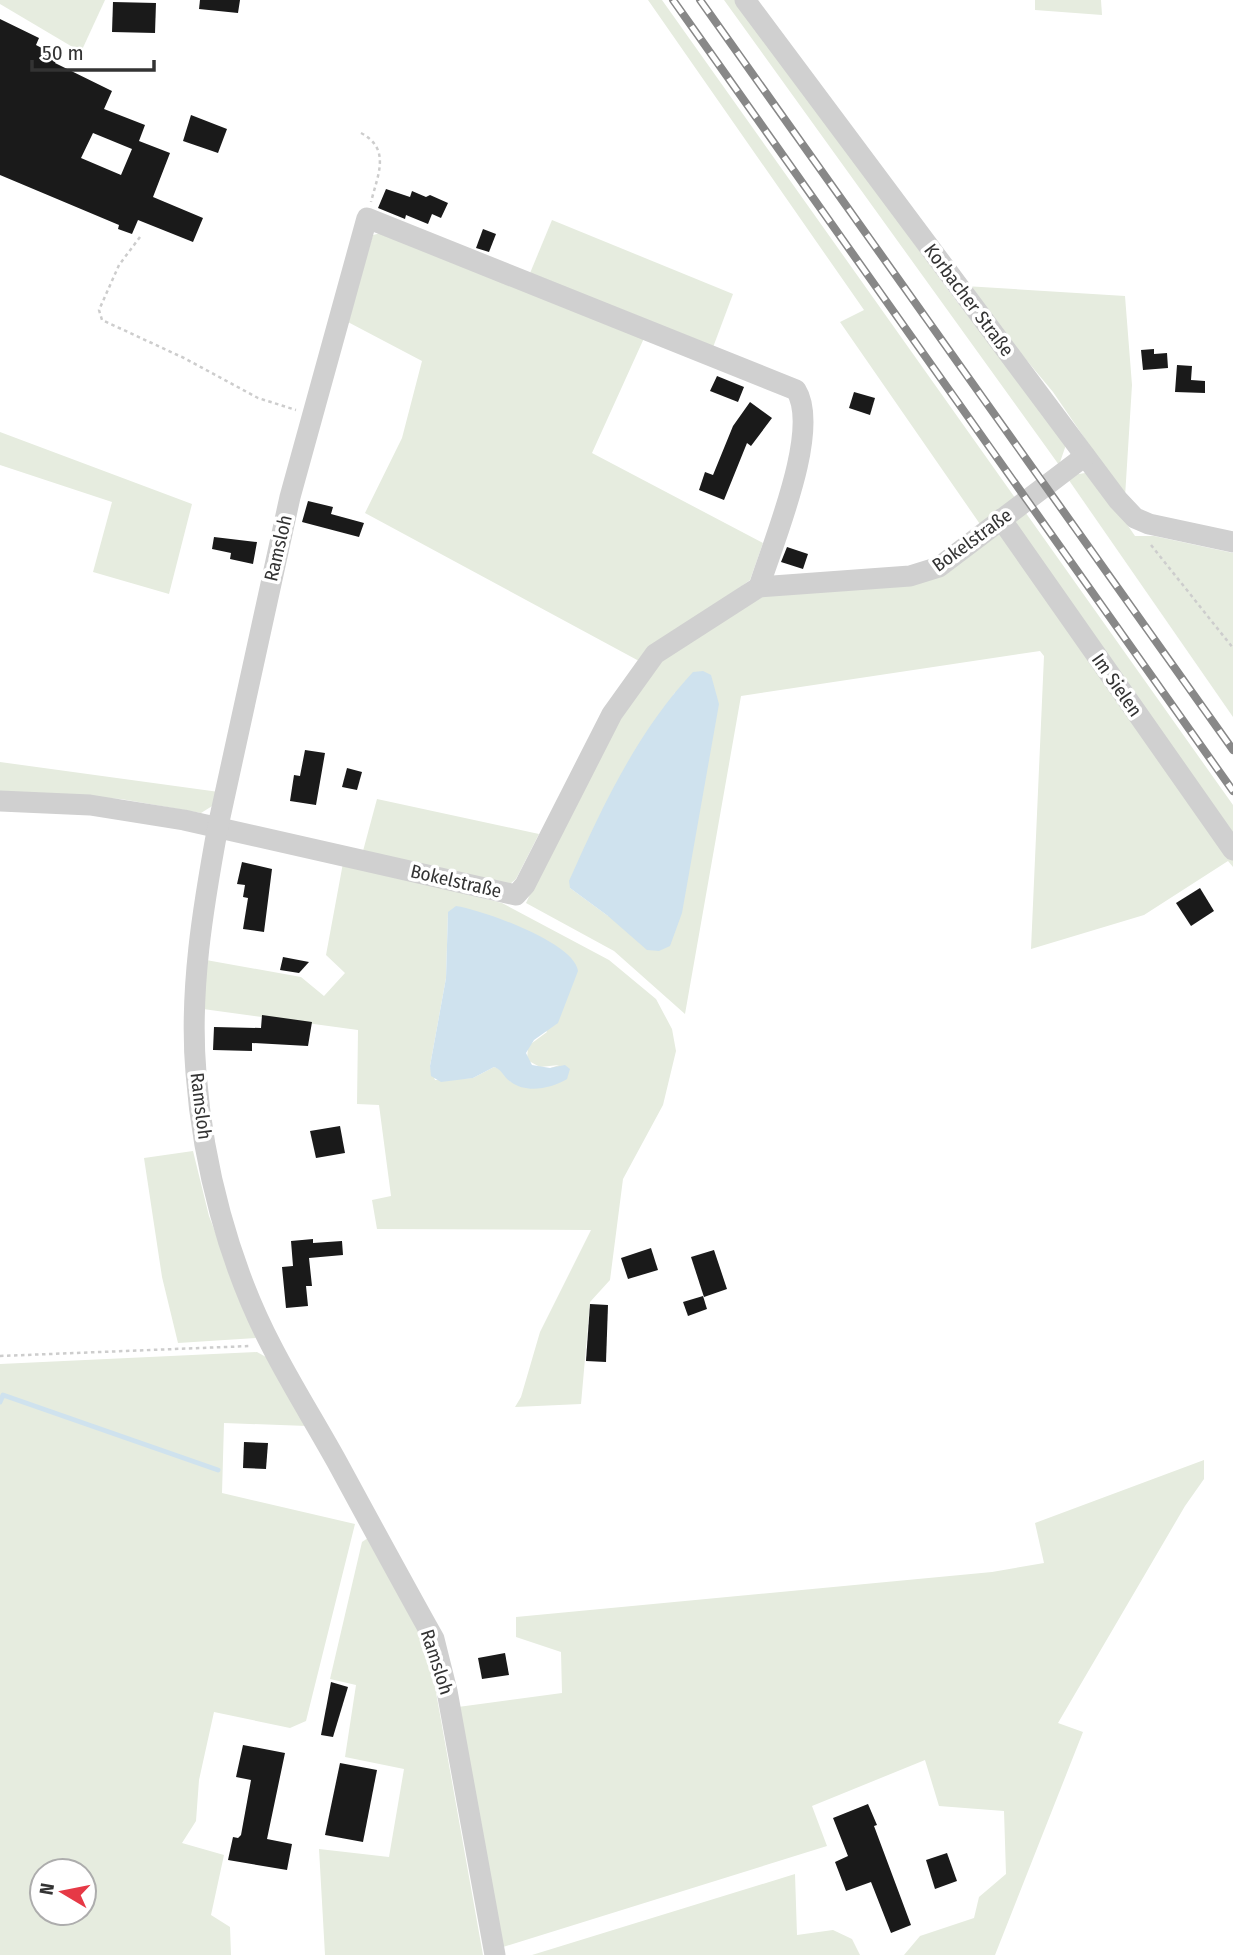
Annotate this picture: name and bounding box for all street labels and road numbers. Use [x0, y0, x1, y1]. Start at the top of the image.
street label: Korbacher Straße [919, 239, 1019, 361]
street label: Bokelstraße [928, 503, 1016, 577]
street label: Ramsloh [259, 513, 297, 583]
street label: Im Sielen [1087, 649, 1147, 721]
street label: Bokelstraße [408, 859, 504, 903]
street label: Ramsloh [185, 1071, 217, 1141]
street label: Ramsloh [416, 1627, 458, 1697]

